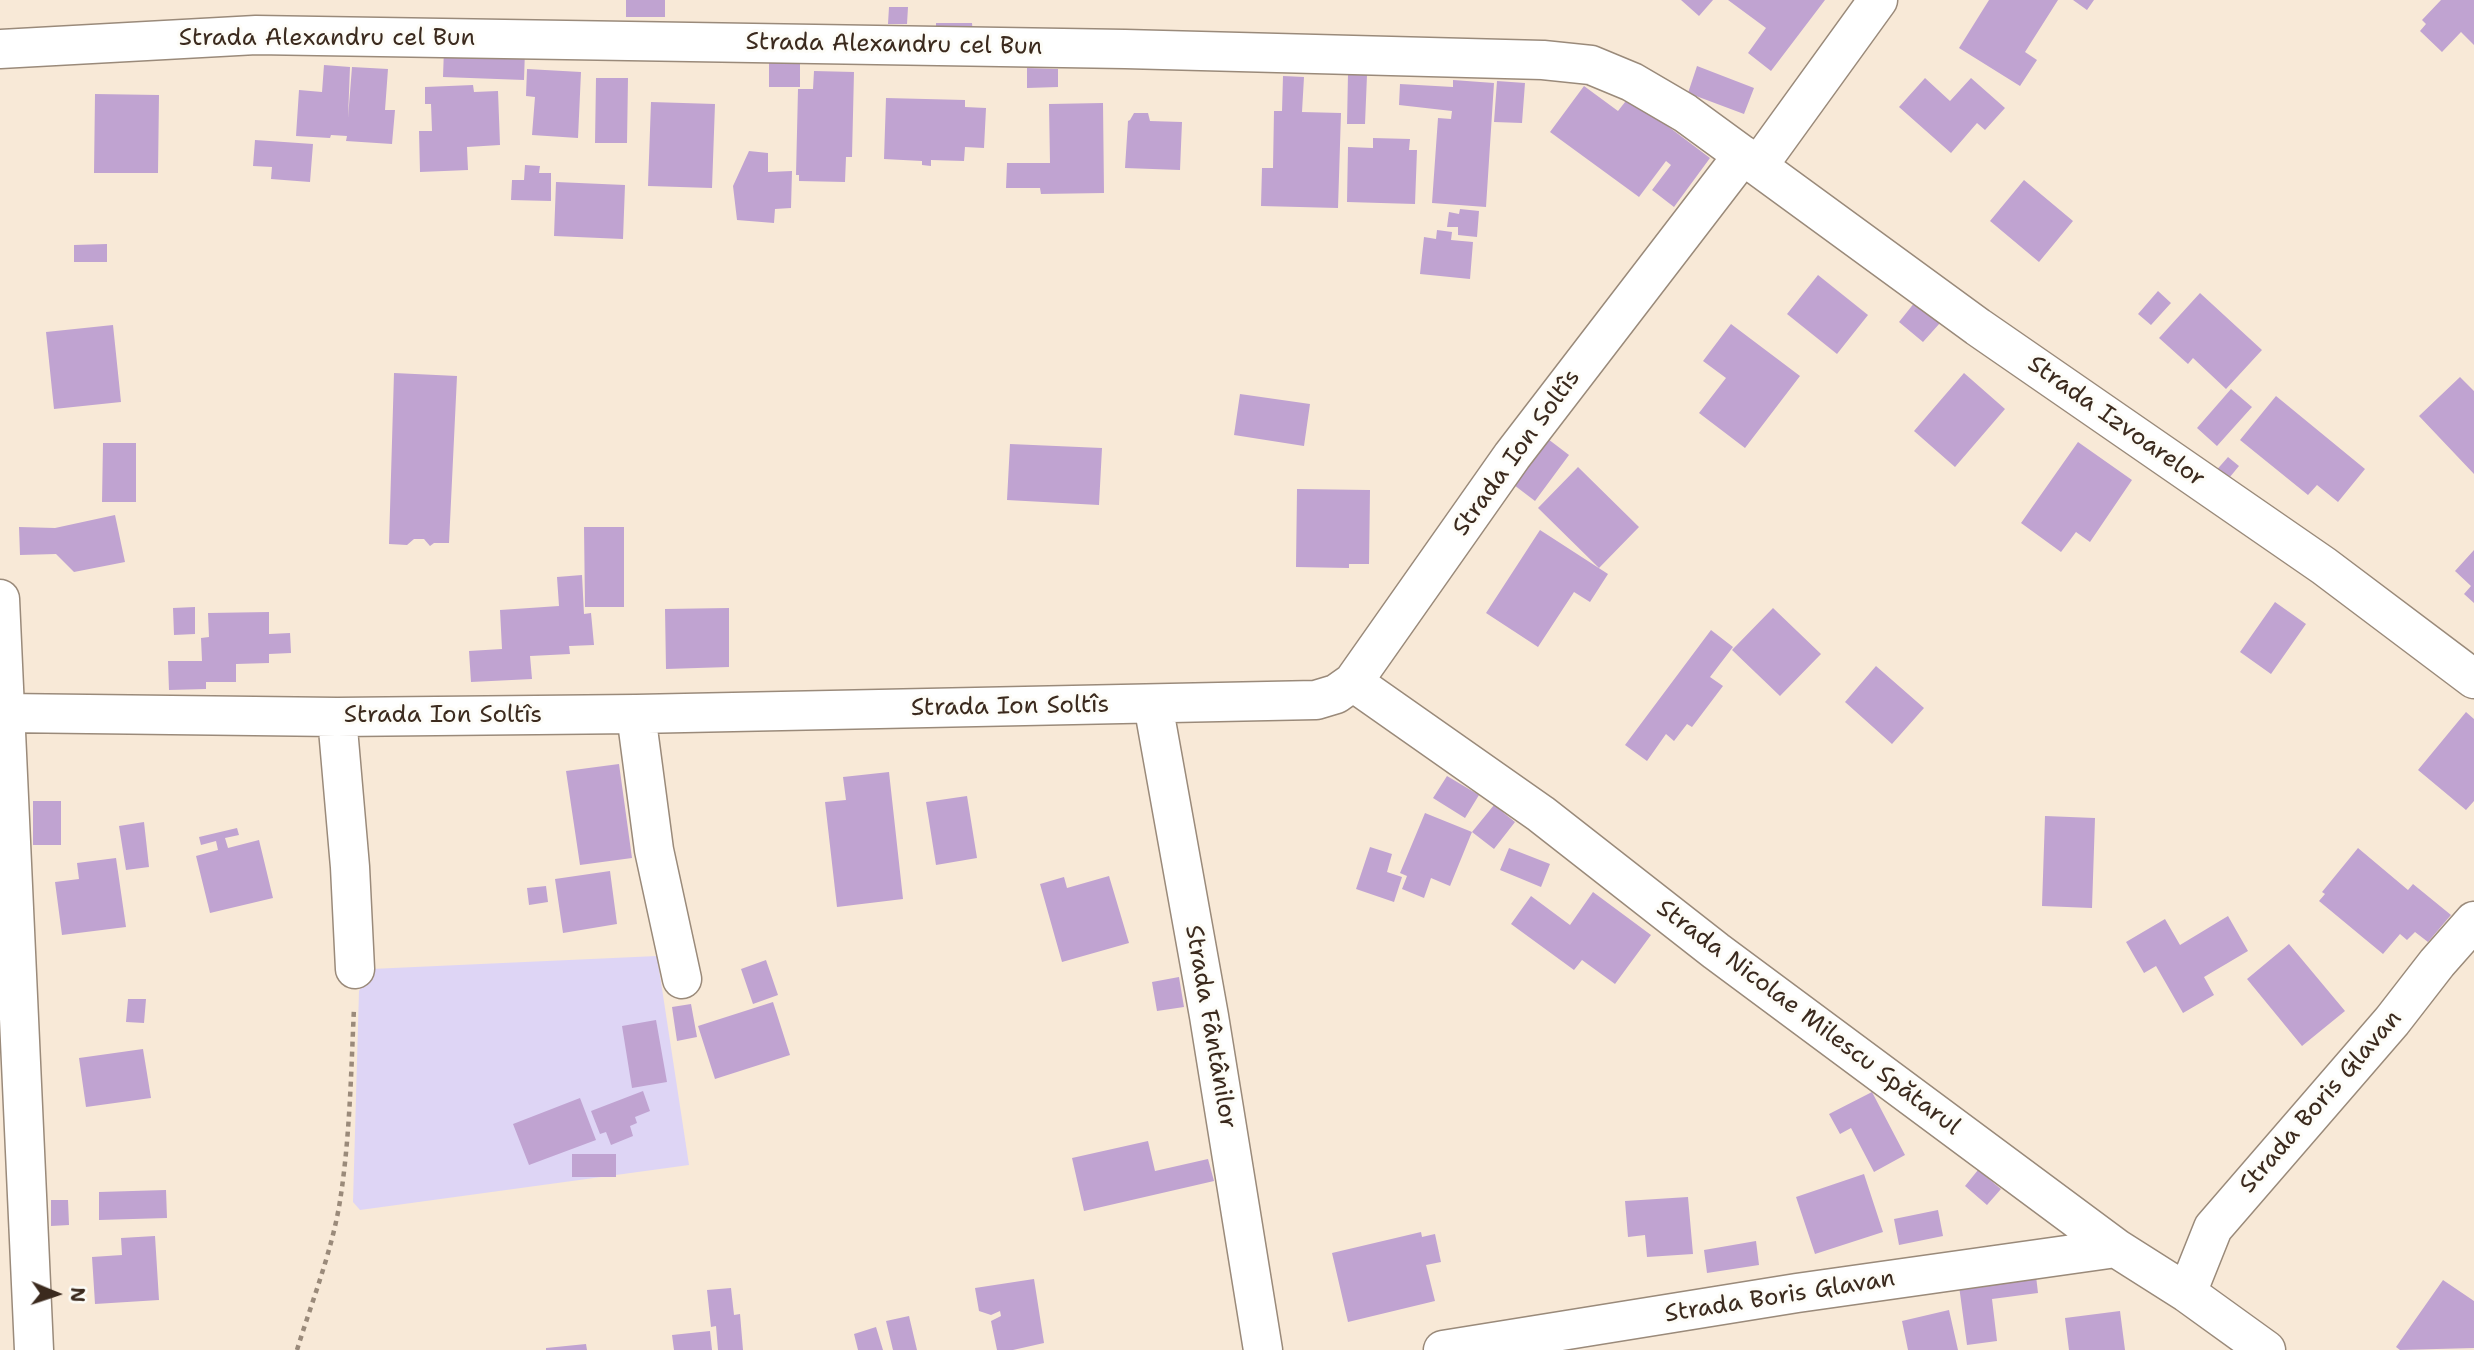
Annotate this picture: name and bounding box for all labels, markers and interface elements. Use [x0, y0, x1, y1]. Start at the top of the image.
street label: Strada Alexandru cel Bun [179, 25, 475, 53]
street label: Strada Alexandru cel Bun [745, 28, 1043, 62]
street label: Strada Izvoarelor [2022, 350, 2210, 494]
street label: Strada Ion Soltîs [1447, 364, 1587, 542]
street label: Strada Ion Soltîs [911, 691, 1109, 723]
street label: Strada Ion Soltîs [344, 702, 542, 730]
street label: Strada Nicolae Milescu Spătarul [1650, 894, 1966, 1142]
street label: Strada Fântânilor [1178, 923, 1242, 1131]
street label: Strada Boris Glavan [2234, 1005, 2408, 1199]
north arrow [21, 1259, 91, 1329]
street label: Strada Boris Glavan [1663, 1265, 1897, 1329]
text: N [65, 1287, 90, 1303]

